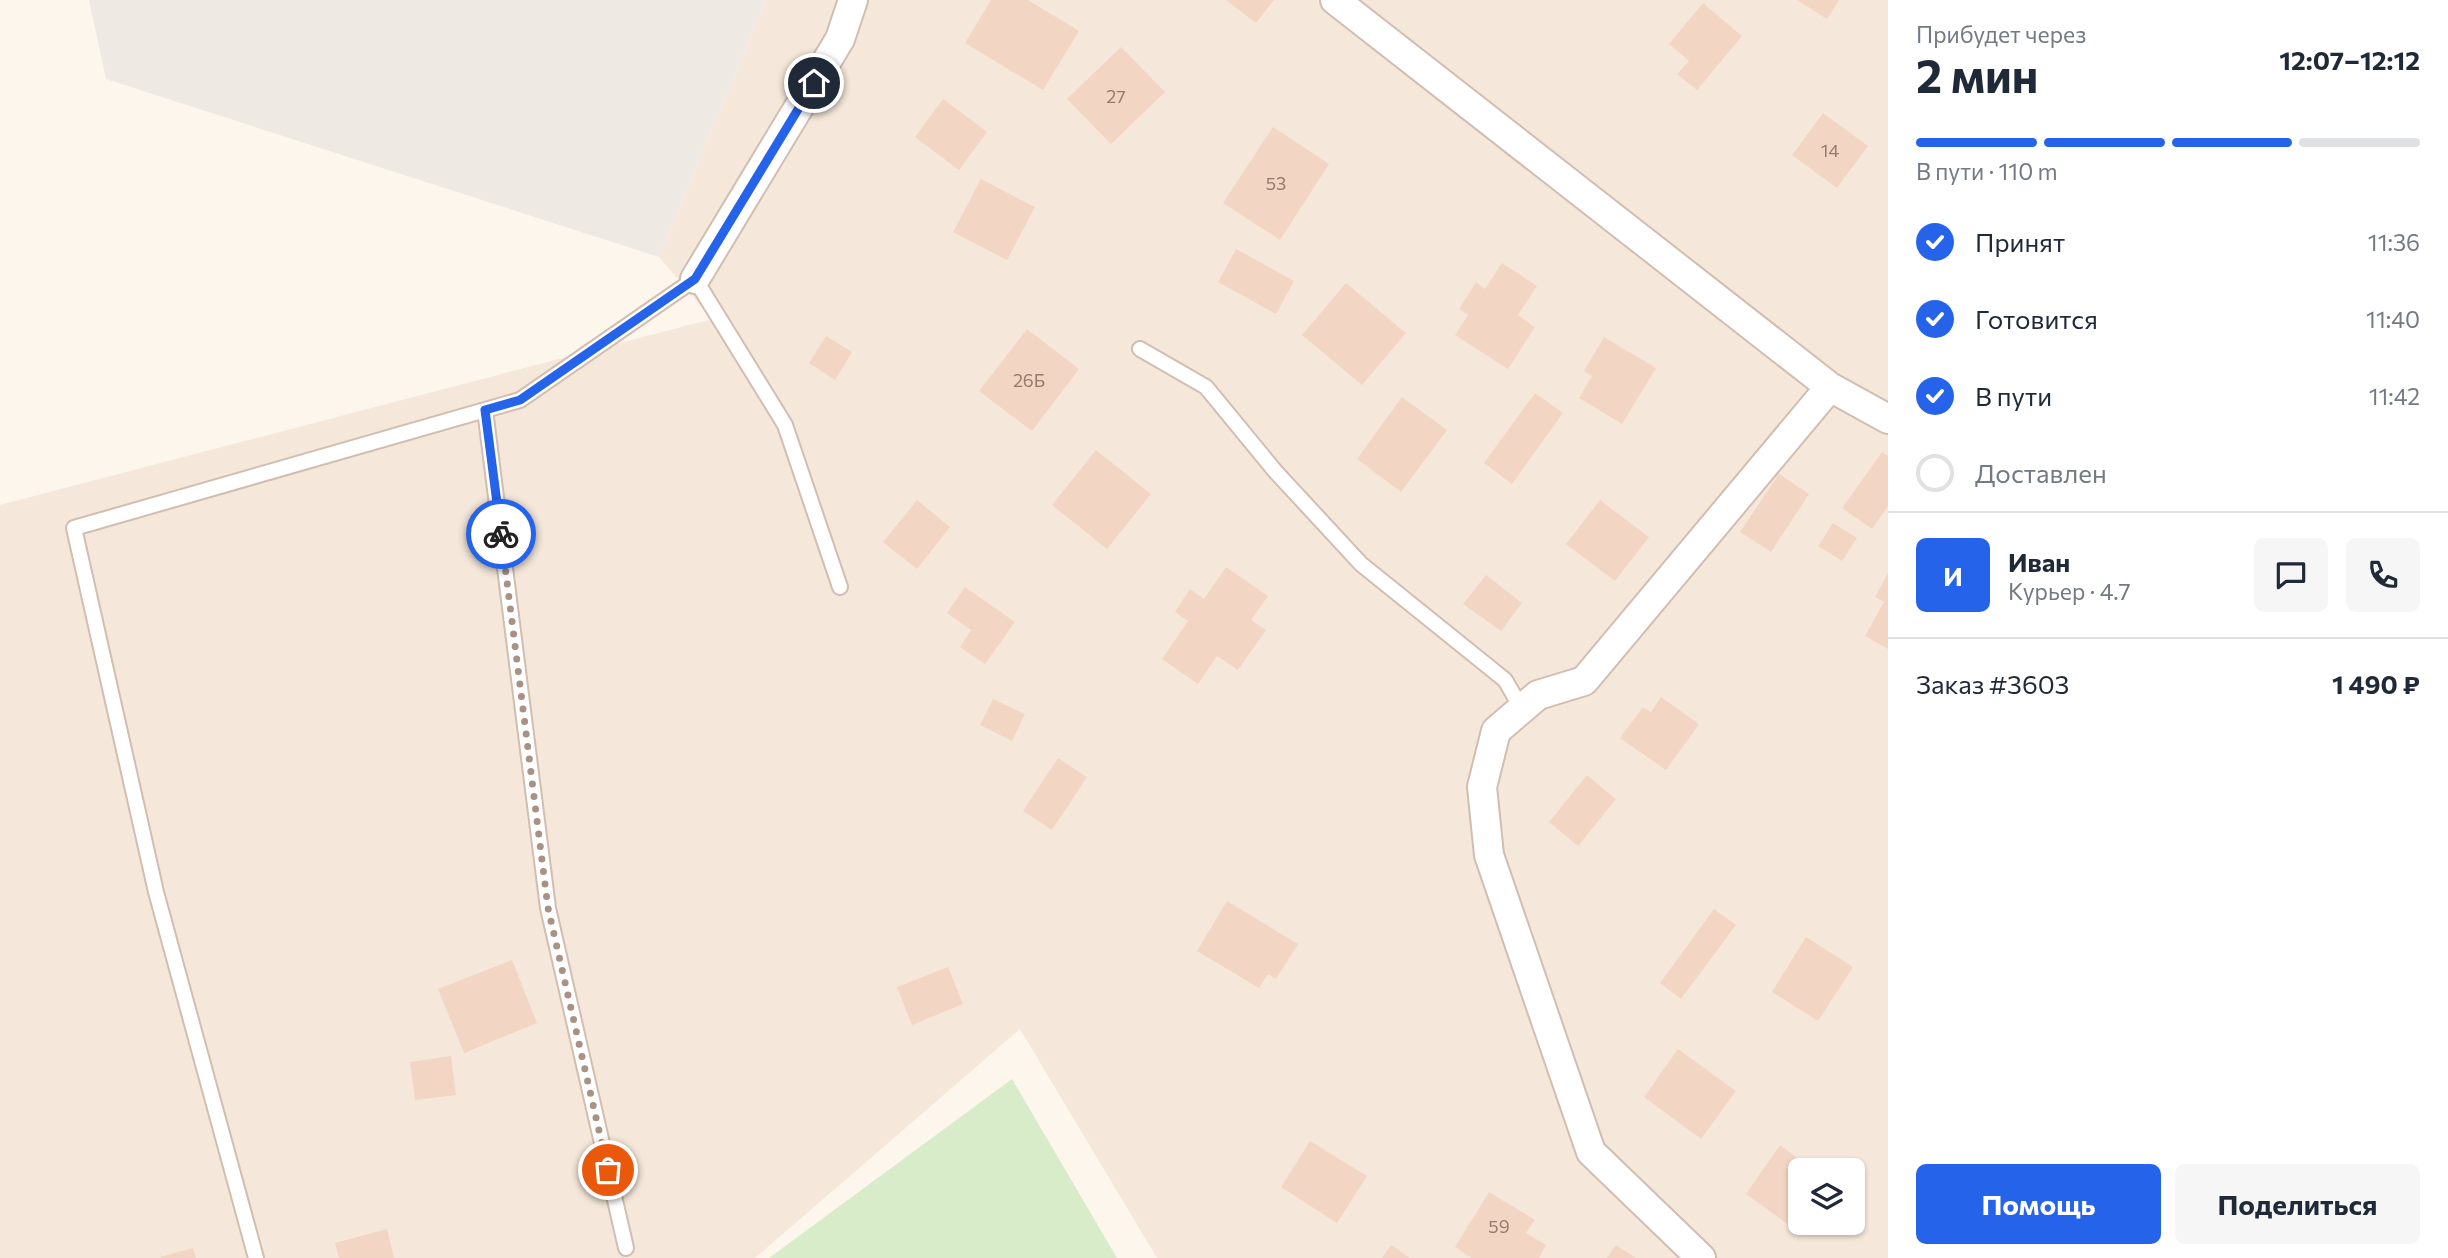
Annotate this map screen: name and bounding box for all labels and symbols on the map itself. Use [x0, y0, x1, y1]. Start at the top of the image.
pin [784, 53, 844, 113]
house number: 27 [1106, 85, 1126, 107]
house number: 14 [1821, 139, 1839, 161]
house number: 53 [1266, 172, 1286, 194]
house number: 26Б [1013, 369, 1045, 391]
courier [466, 499, 536, 569]
pin [578, 1140, 638, 1200]
house number: 59 [1488, 1215, 1510, 1237]

